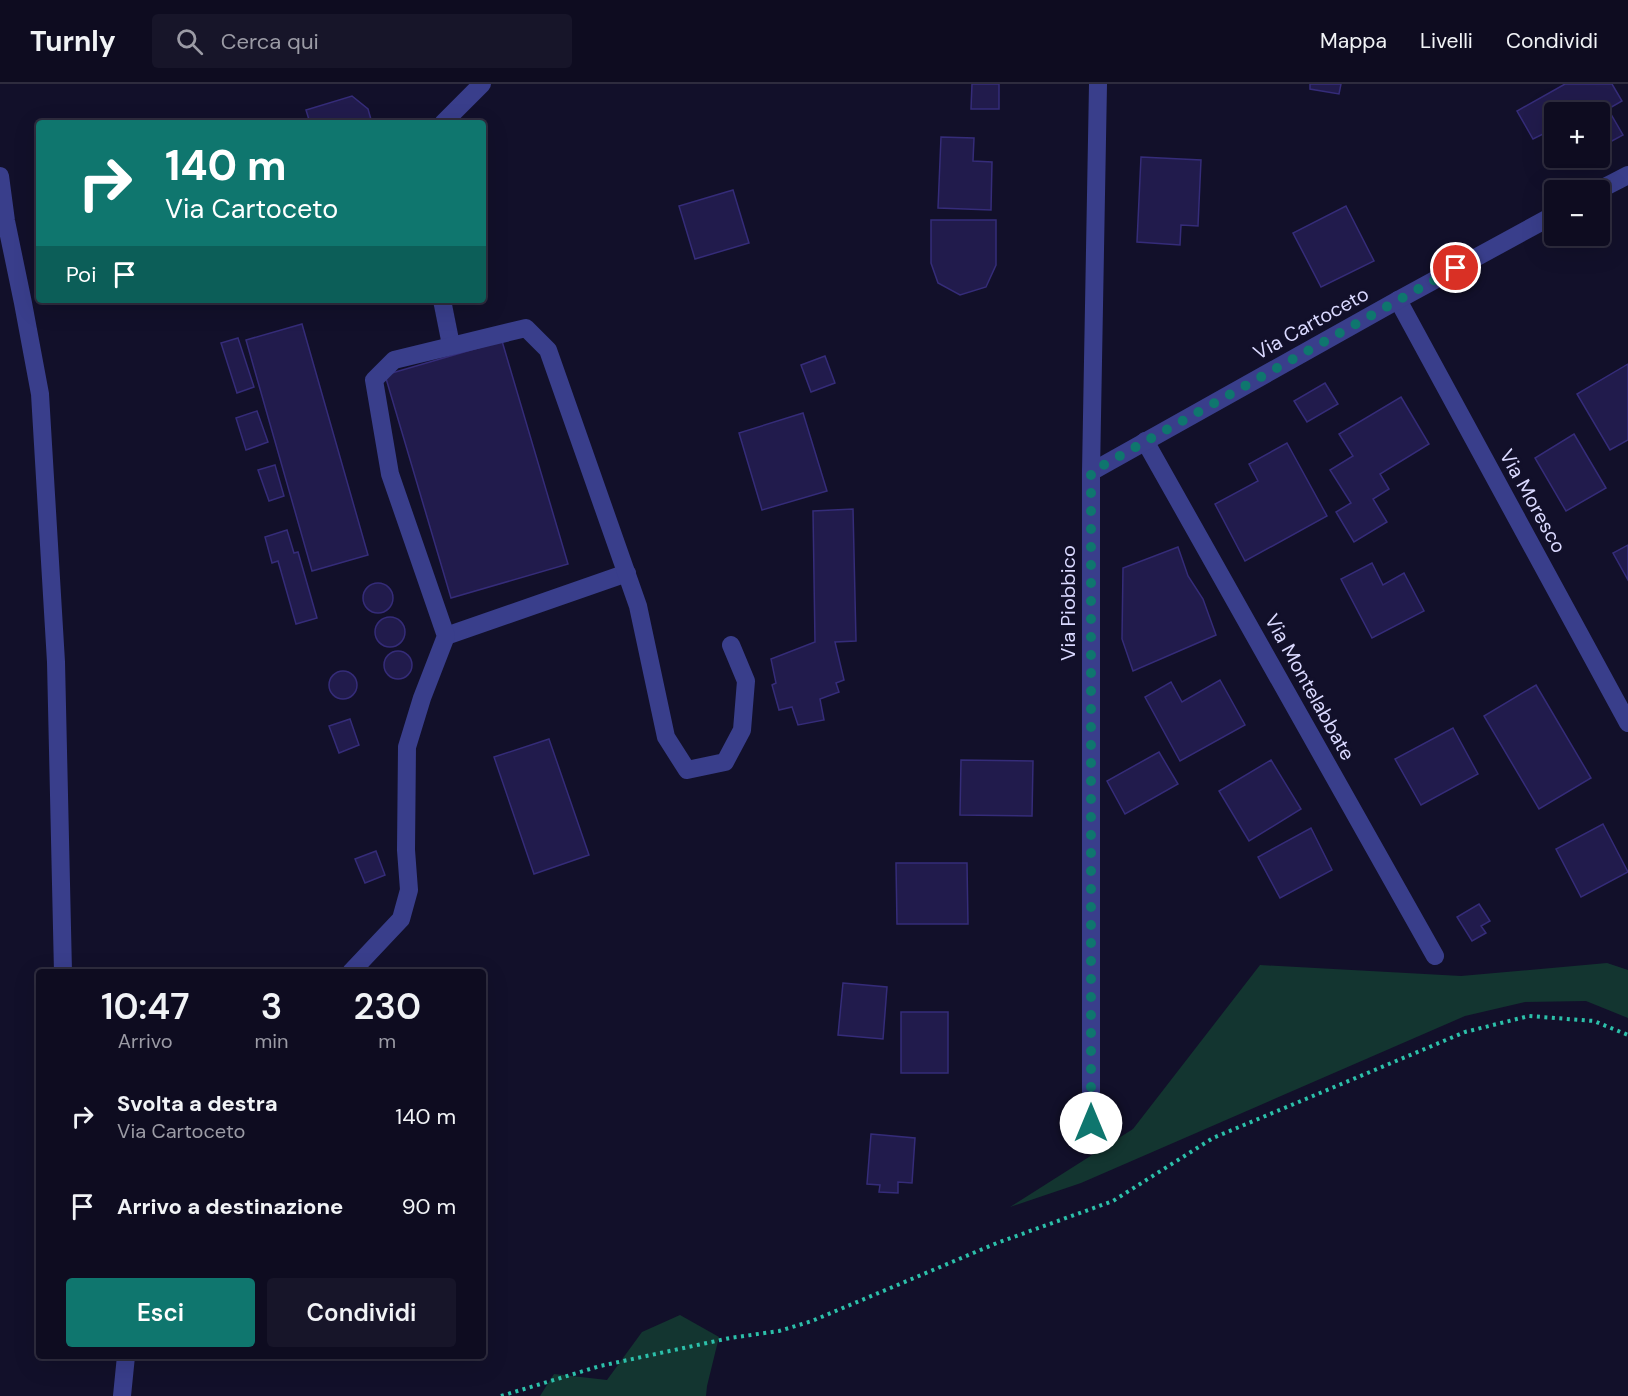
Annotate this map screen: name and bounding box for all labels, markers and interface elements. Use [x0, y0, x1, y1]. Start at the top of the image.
search box [152, 14, 572, 68]
text: Turnly [30, 23, 116, 60]
icon: search [173, 25, 206, 58]
text: Cerca qui [221, 27, 319, 56]
text: Mappa [1320, 27, 1387, 55]
text: Livelli [1420, 27, 1473, 55]
text: Condividi [1506, 27, 1598, 55]
map controls [1544, 102, 1610, 246]
button: + [1544, 102, 1610, 168]
text: 140 m [165, 138, 287, 193]
icon: right [66, 144, 144, 222]
button: − [1544, 180, 1610, 246]
text: Via Cartoceto [165, 191, 338, 226]
pin [1430, 242, 1481, 293]
icon: arrive [1439, 251, 1472, 284]
icon: arrive [108, 258, 141, 291]
text: Poi [66, 260, 96, 289]
street label: Via Cartoceto [1249, 281, 1373, 365]
street label: Via Moresco [1494, 445, 1572, 557]
street label: Via Piobbico [1055, 545, 1081, 661]
street label: Via Montelabbate [1259, 609, 1361, 765]
text: 10:47 [101, 983, 190, 1030]
text: 3 [261, 983, 282, 1030]
text: 230 [354, 983, 421, 1030]
text: Arrivo [118, 1028, 173, 1054]
text: min [254, 1028, 289, 1054]
text: m [378, 1028, 396, 1054]
text: Svolta a destra [117, 1089, 278, 1118]
position arrow [1059, 1091, 1123, 1155]
icon: right [66, 1100, 99, 1133]
text: 140 m [395, 1102, 456, 1131]
text: Via Cartoceto [117, 1118, 245, 1144]
icon: arrive [66, 1190, 99, 1223]
text: Arrivo a destinazione [117, 1192, 343, 1221]
text: 90 m [402, 1192, 456, 1221]
button: Esci [66, 1278, 255, 1347]
button: Condividi [267, 1278, 456, 1347]

